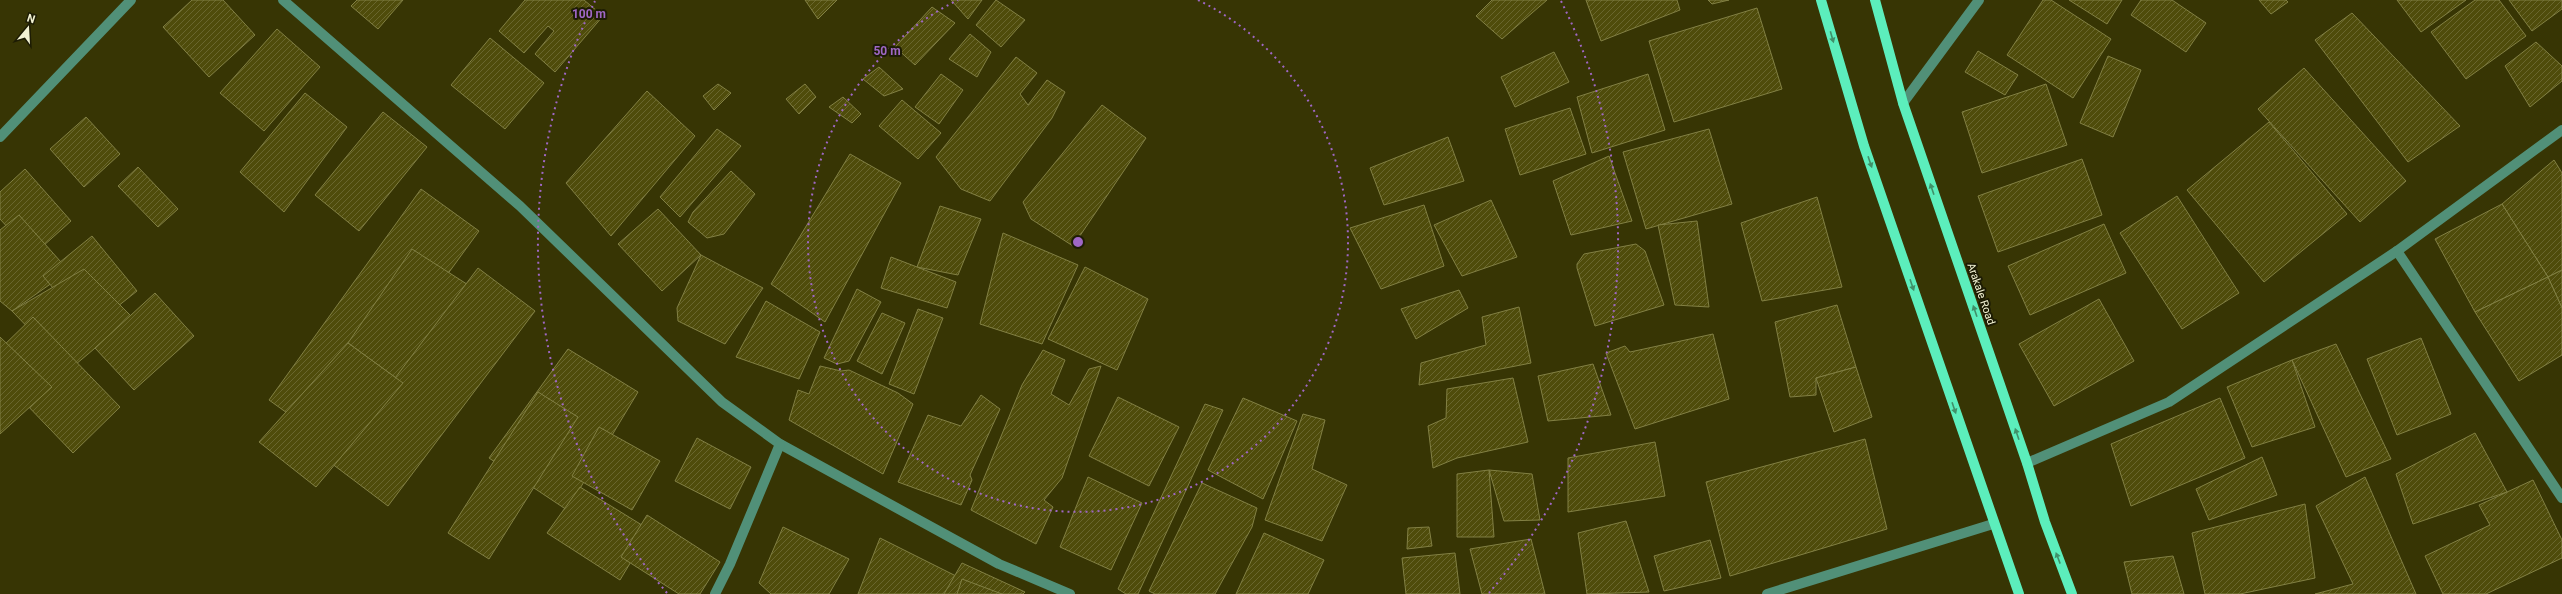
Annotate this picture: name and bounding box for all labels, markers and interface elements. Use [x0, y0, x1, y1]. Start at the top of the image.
text: 100 m [572, 7, 606, 21]
north arrow [8, 8, 48, 48]
text: N [25, 12, 37, 26]
one-way arrow [1829, 32, 1835, 44]
text: 50 m [873, 44, 901, 58]
one-way arrow [1867, 156, 1873, 168]
one-way arrow [1929, 182, 1935, 194]
centre of rings [1071, 235, 1085, 249]
street label: Arakale Road [1964, 261, 1998, 327]
one-way arrow [1909, 279, 1915, 291]
one-way arrow [1971, 305, 1977, 317]
one-way arrow [1951, 402, 1957, 414]
one-way arrow [2014, 428, 2020, 440]
one-way arrow [2055, 551, 2061, 563]

